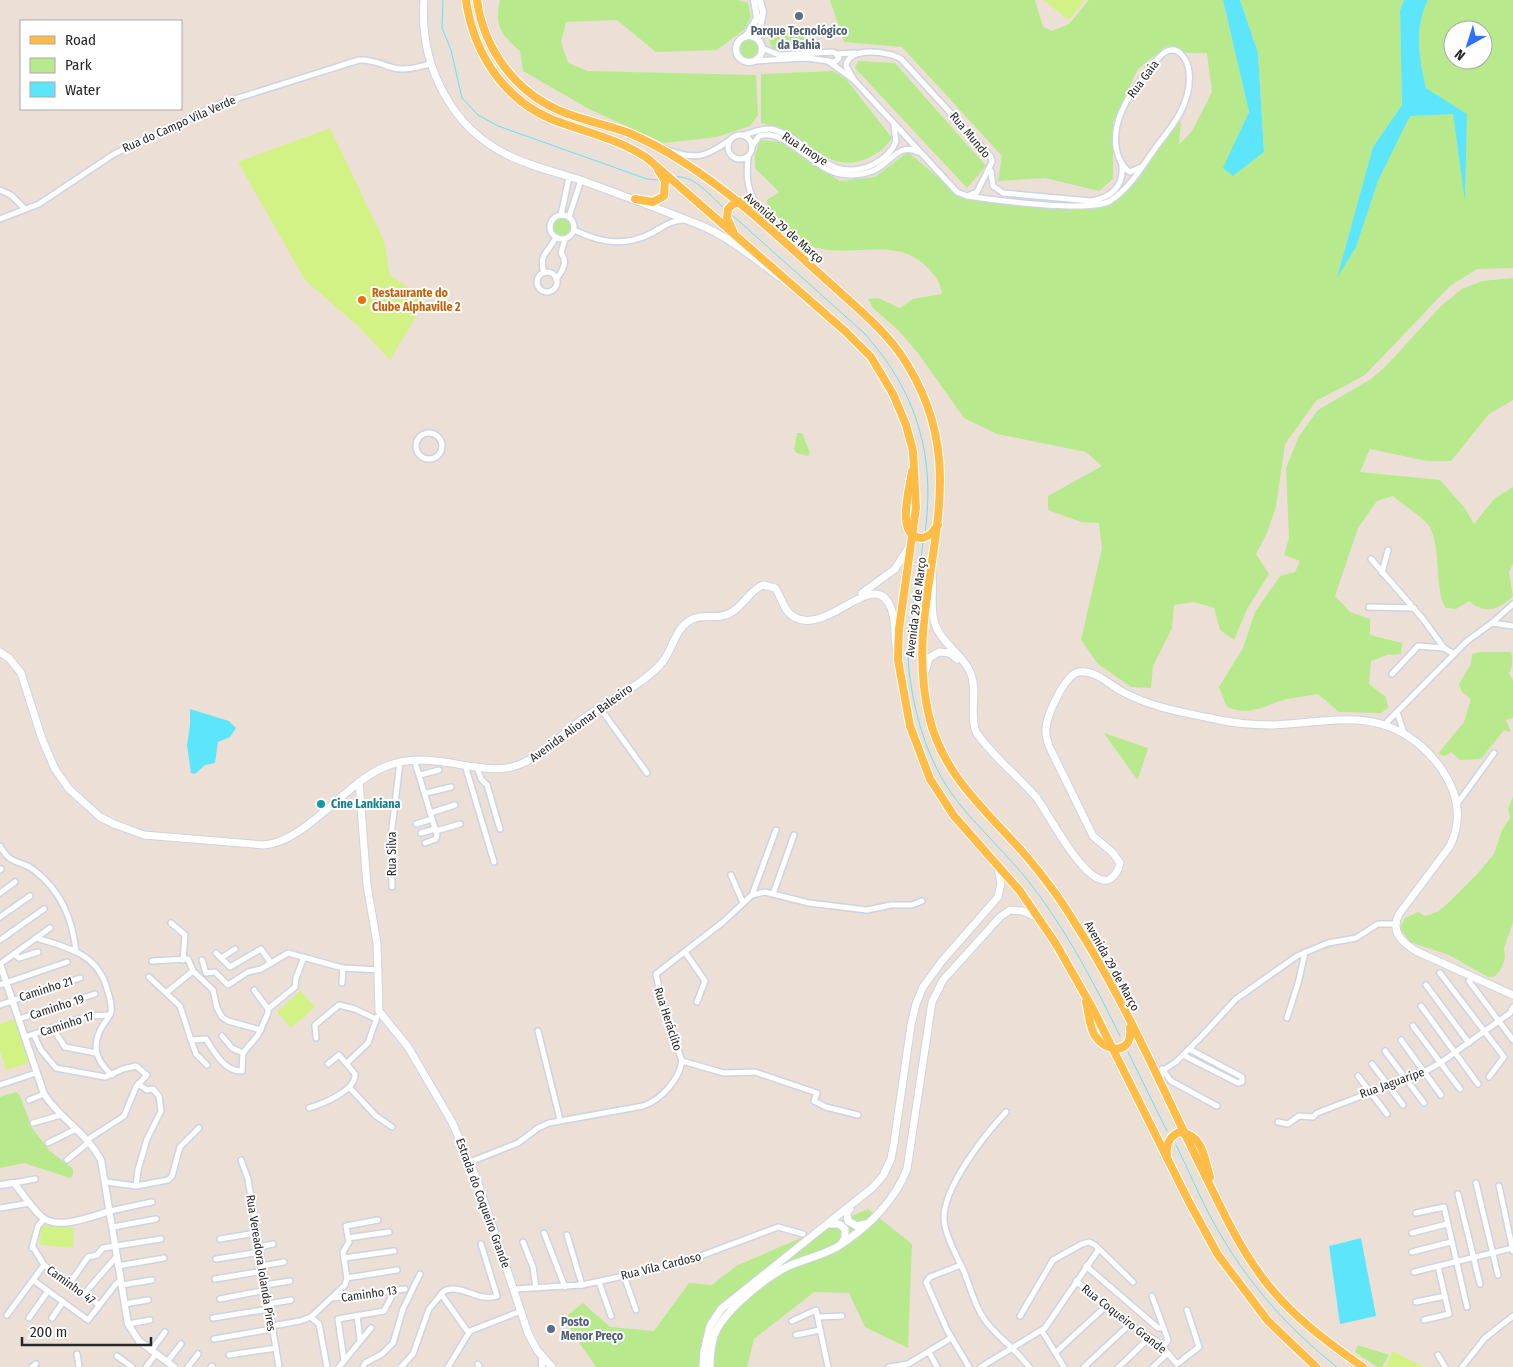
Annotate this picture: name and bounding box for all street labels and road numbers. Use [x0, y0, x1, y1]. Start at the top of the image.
street label: Rua Gaia [1124, 57, 1162, 100]
street label: Rua do Campo Vila Verde [120, 93, 238, 155]
street label: Rua Mundo [947, 109, 993, 161]
street label: Rua Imoye [780, 129, 830, 169]
street label: Avenida 29 de Março [741, 190, 827, 266]
street label: Avenida 29 de Março [903, 556, 929, 658]
street label: Avenida Aliomar Baleeiro [527, 681, 635, 765]
street label: Rua Silva [385, 832, 399, 876]
street label: Avenida 29 de Março [1082, 919, 1142, 1013]
street label: Caminho 21 [17, 974, 75, 1004]
street label: Rua Heráclito [651, 986, 685, 1052]
street label: Caminho 19 [28, 992, 86, 1022]
street label: Caminho 17 [38, 1009, 96, 1039]
street label: Rua Jaguaripe [1358, 1065, 1426, 1101]
street label: Estrada do Coqueiro Grande [453, 1136, 513, 1270]
street label: Rua Vereadora Iolanda Píres [243, 1194, 279, 1332]
street label: Rua Vila Cardoso [619, 1249, 703, 1283]
street label: Caminho 47 [44, 1263, 98, 1307]
street label: Rua Coqueiro Grande [1079, 1282, 1169, 1356]
street label: Caminho 13 [340, 1283, 398, 1305]

